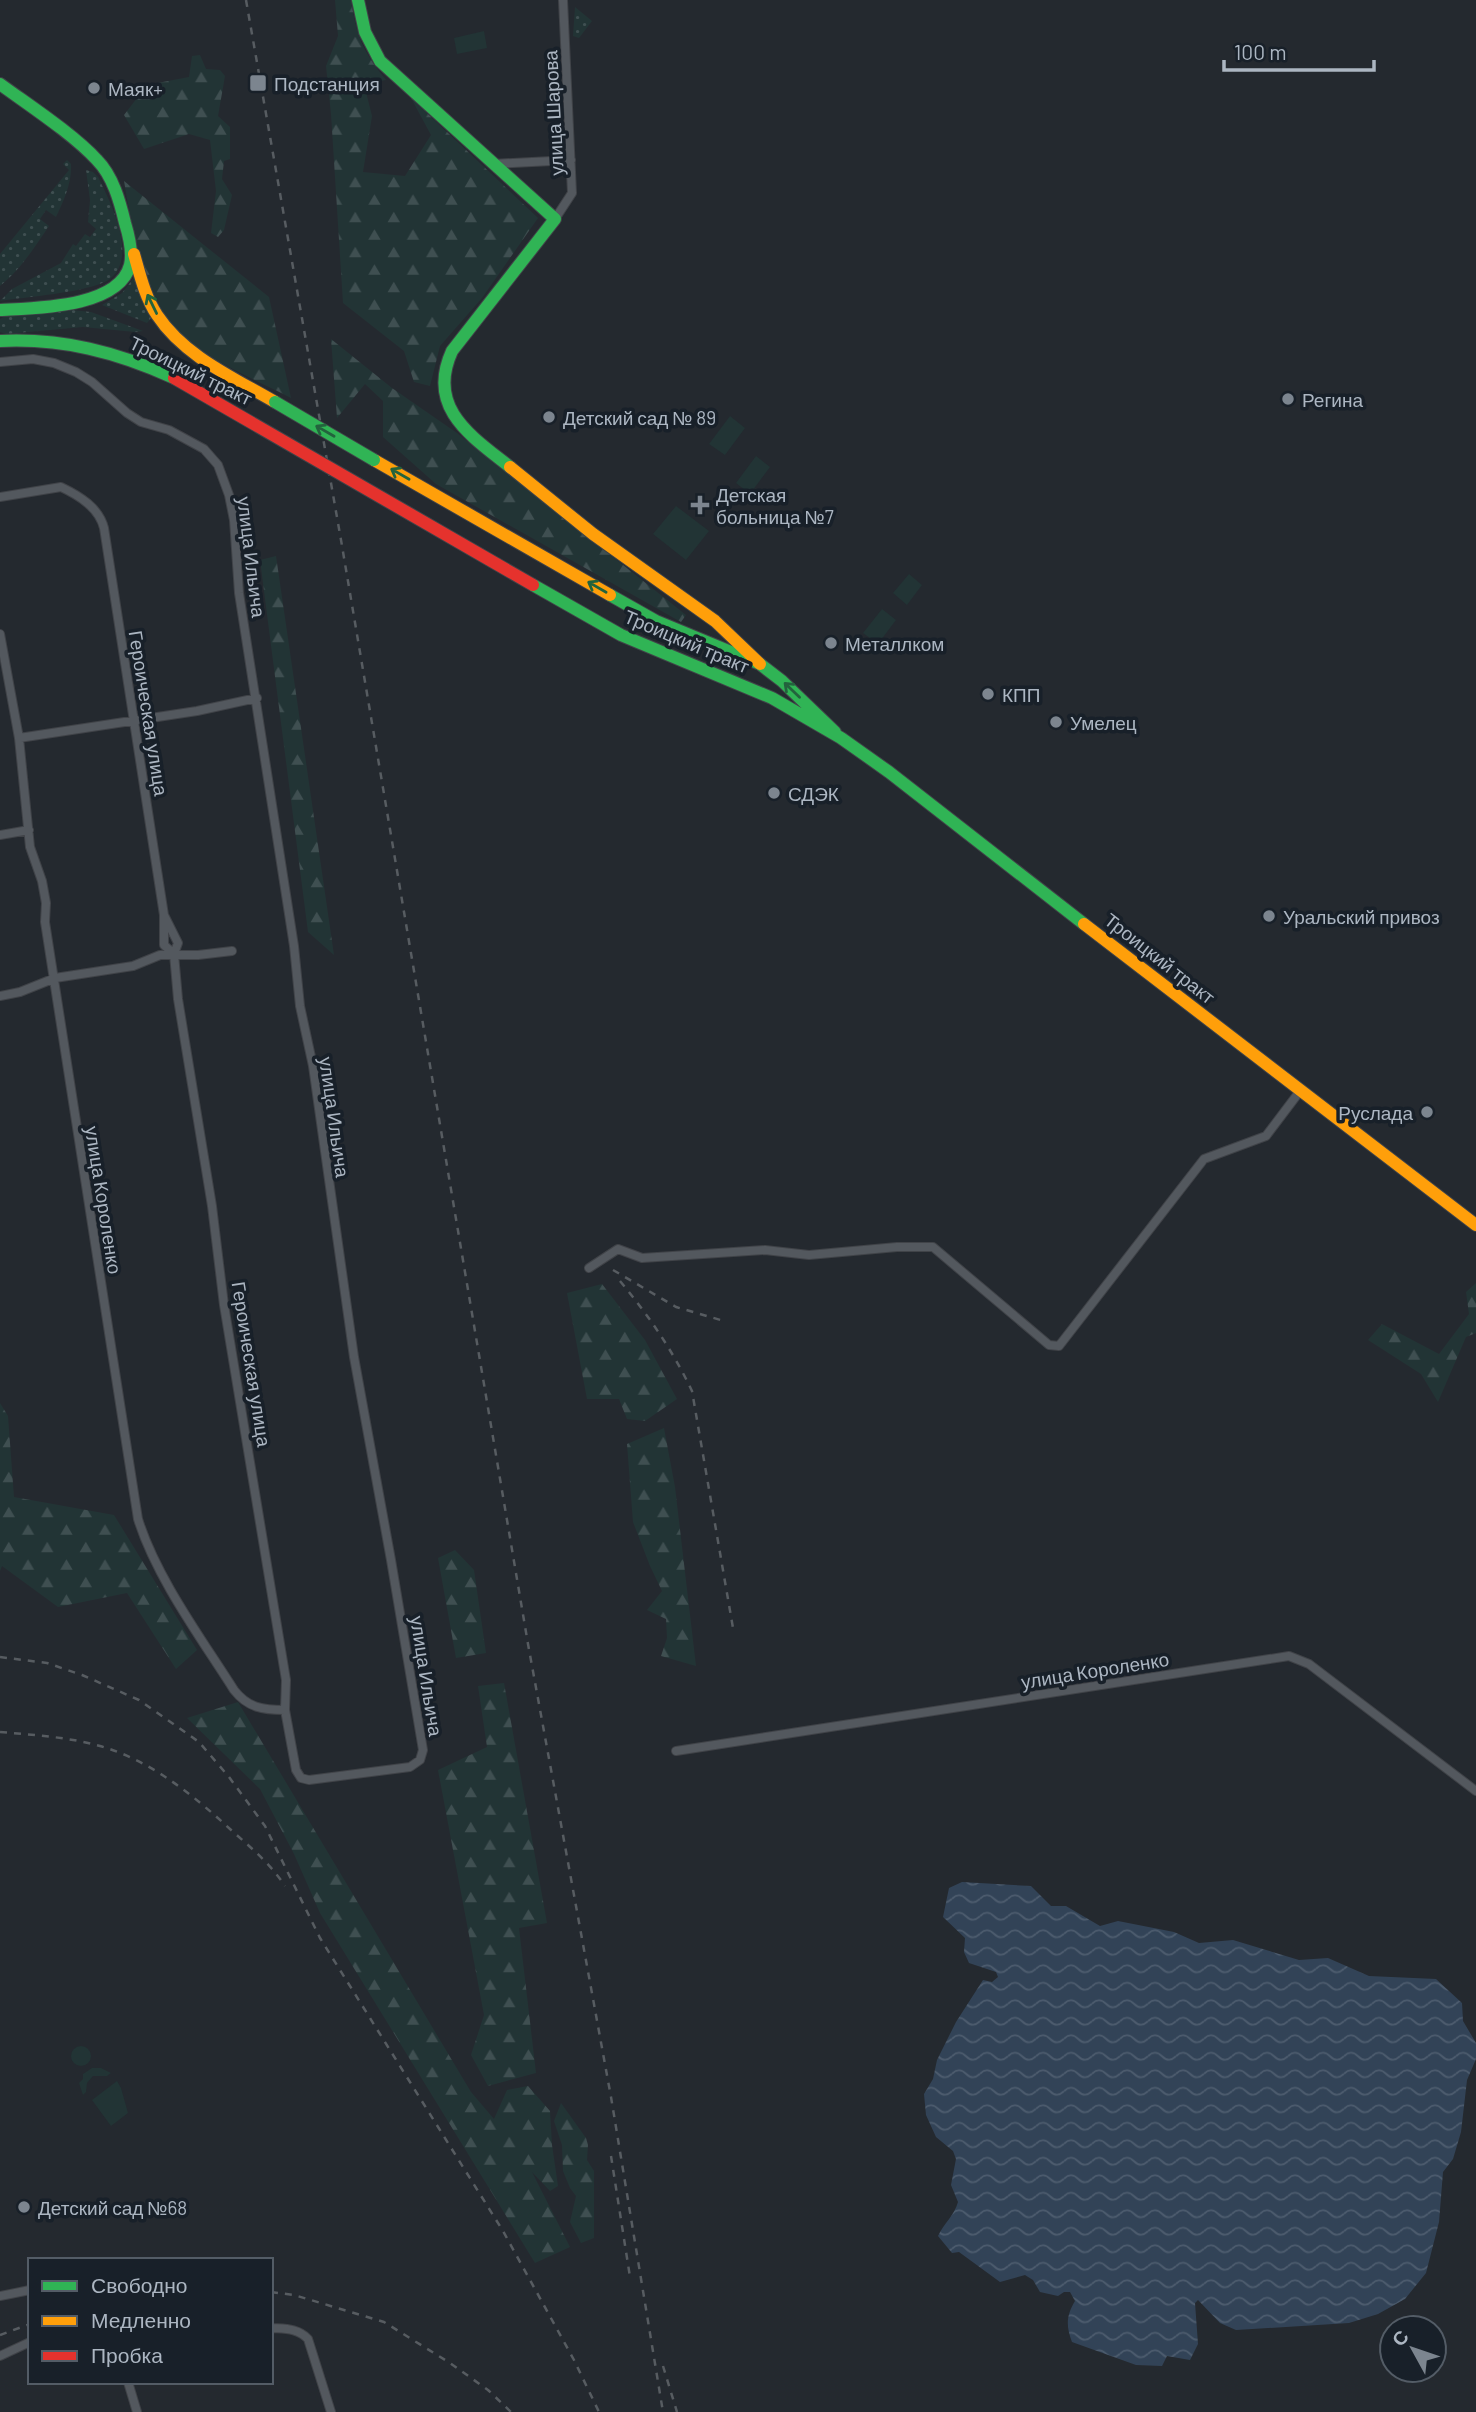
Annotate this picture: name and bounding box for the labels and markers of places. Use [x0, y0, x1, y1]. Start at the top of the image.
place label: Подстанция [274, 72, 380, 95]
marker: Подстанция [248, 73, 268, 93]
place label: Маяк+ [108, 77, 163, 100]
marker: Маяк+ [86, 80, 102, 96]
place label: Регина [1302, 388, 1363, 411]
marker: Регина [1280, 391, 1296, 407]
place label: Детский сад № 89 [563, 406, 716, 429]
marker: Детский сад № 89 [541, 409, 557, 425]
place label: Детская больница №7 [716, 483, 834, 528]
marker: Детская больница №7 [690, 495, 710, 515]
place label: Металлком [845, 632, 944, 655]
marker: Металлком [823, 635, 839, 651]
place label: КПП [1002, 683, 1040, 706]
marker: КПП [980, 686, 996, 702]
place label: Умелец [1070, 711, 1137, 734]
marker: Умелец [1048, 714, 1064, 730]
place label: СДЭК [788, 782, 839, 805]
marker: СДЭК [766, 785, 782, 801]
place label: Уральский привоз [1283, 905, 1440, 928]
marker: Уральский привоз [1261, 908, 1277, 924]
place label: Руслада [1338, 1101, 1413, 1124]
marker: Руслада [1419, 1104, 1435, 1120]
place label: Детский сад №68 [38, 2196, 187, 2219]
marker: Детский сад №68 [16, 2199, 32, 2215]

